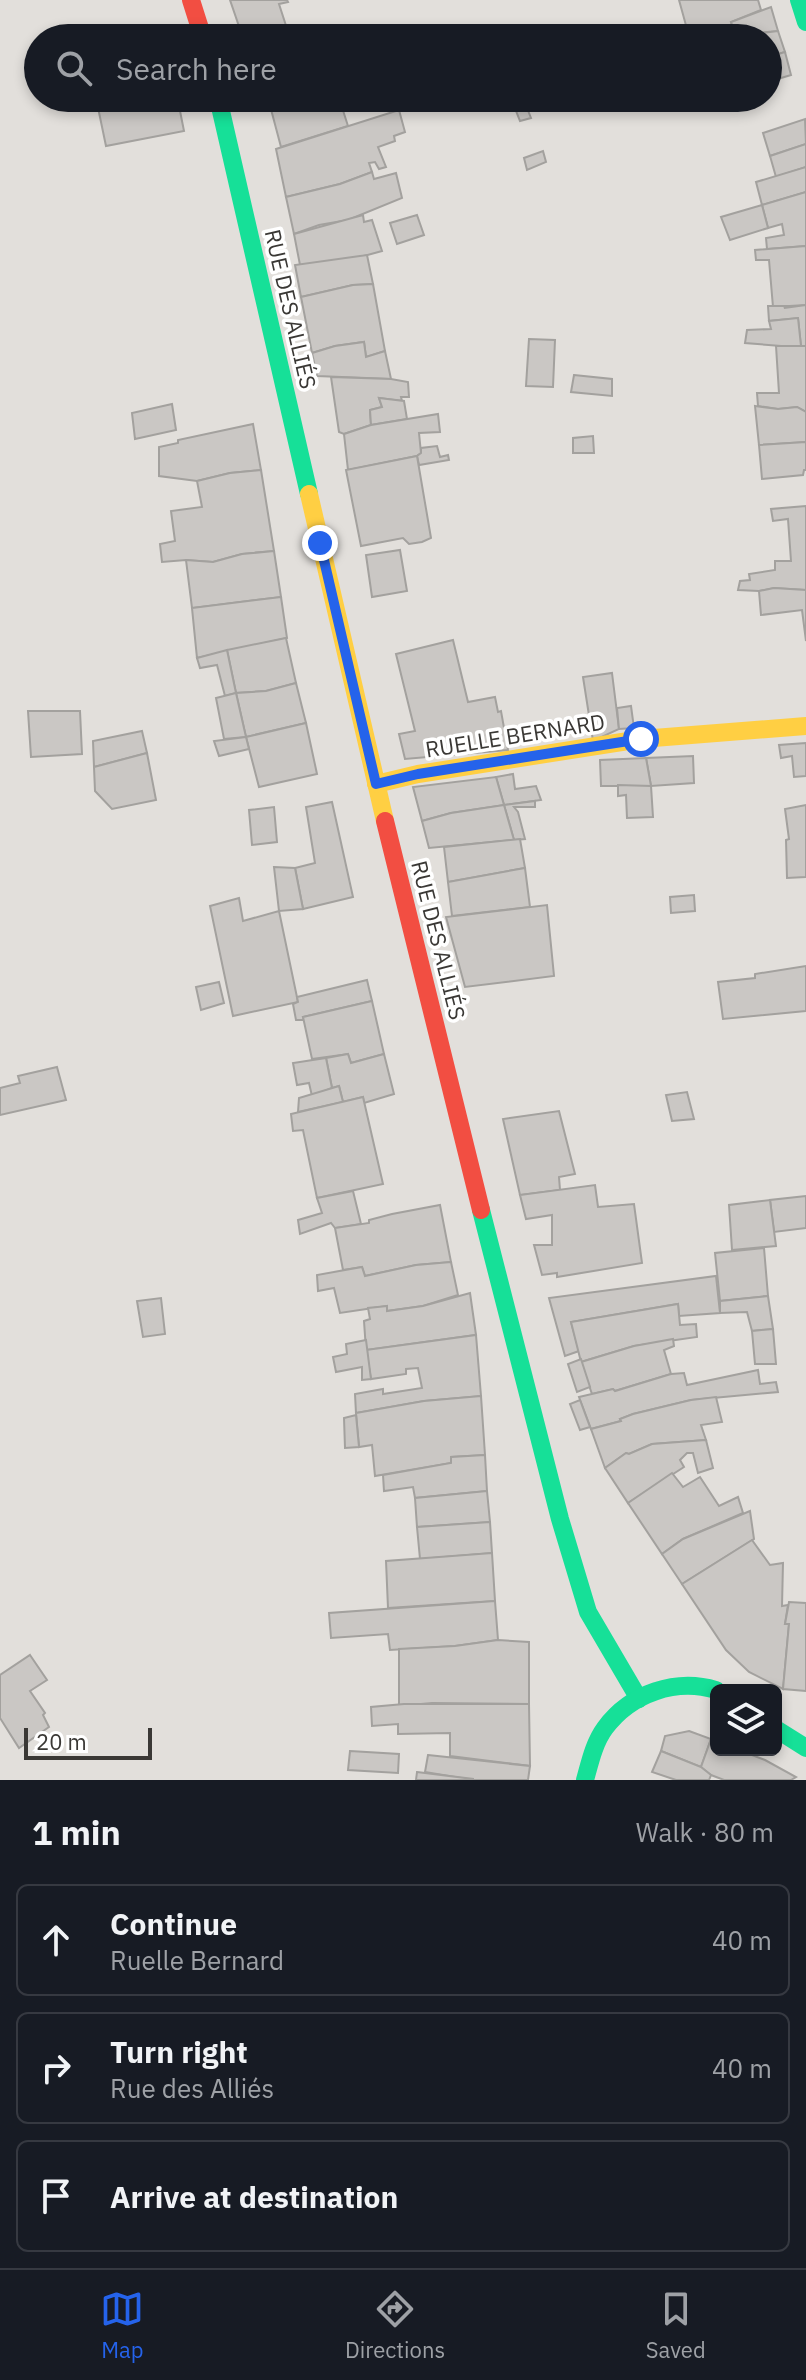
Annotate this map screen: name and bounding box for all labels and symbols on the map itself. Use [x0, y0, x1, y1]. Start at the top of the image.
street label: RUE DES ALLIÉS [259, 226, 323, 392]
route end [302, 525, 338, 561]
street label: RUELLE BERNARD [423, 706, 607, 764]
route start [623, 721, 659, 757]
street label: RUE DES ALLIÉS [405, 857, 473, 1023]
scale bar [24, 1724, 152, 1760]

